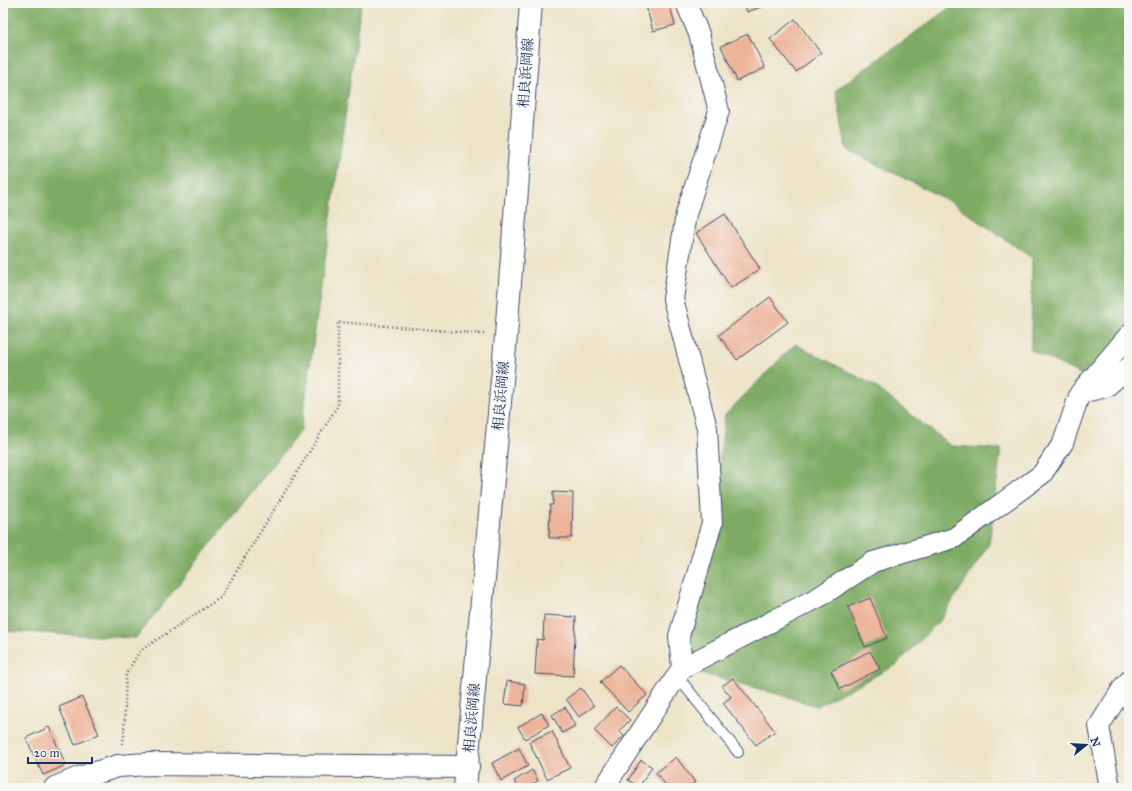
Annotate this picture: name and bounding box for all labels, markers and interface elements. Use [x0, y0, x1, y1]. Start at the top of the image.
street label: 相良浜岡線 [515, 37, 537, 109]
street label: 相良浜岡線 [489, 360, 513, 432]
street label: 相良浜岡線 [460, 682, 484, 754]
north arrow [1066, 725, 1106, 765]
text: N [1087, 736, 1103, 749]
scale bar [28, 739, 92, 765]
text: 20 m [34, 746, 60, 760]

